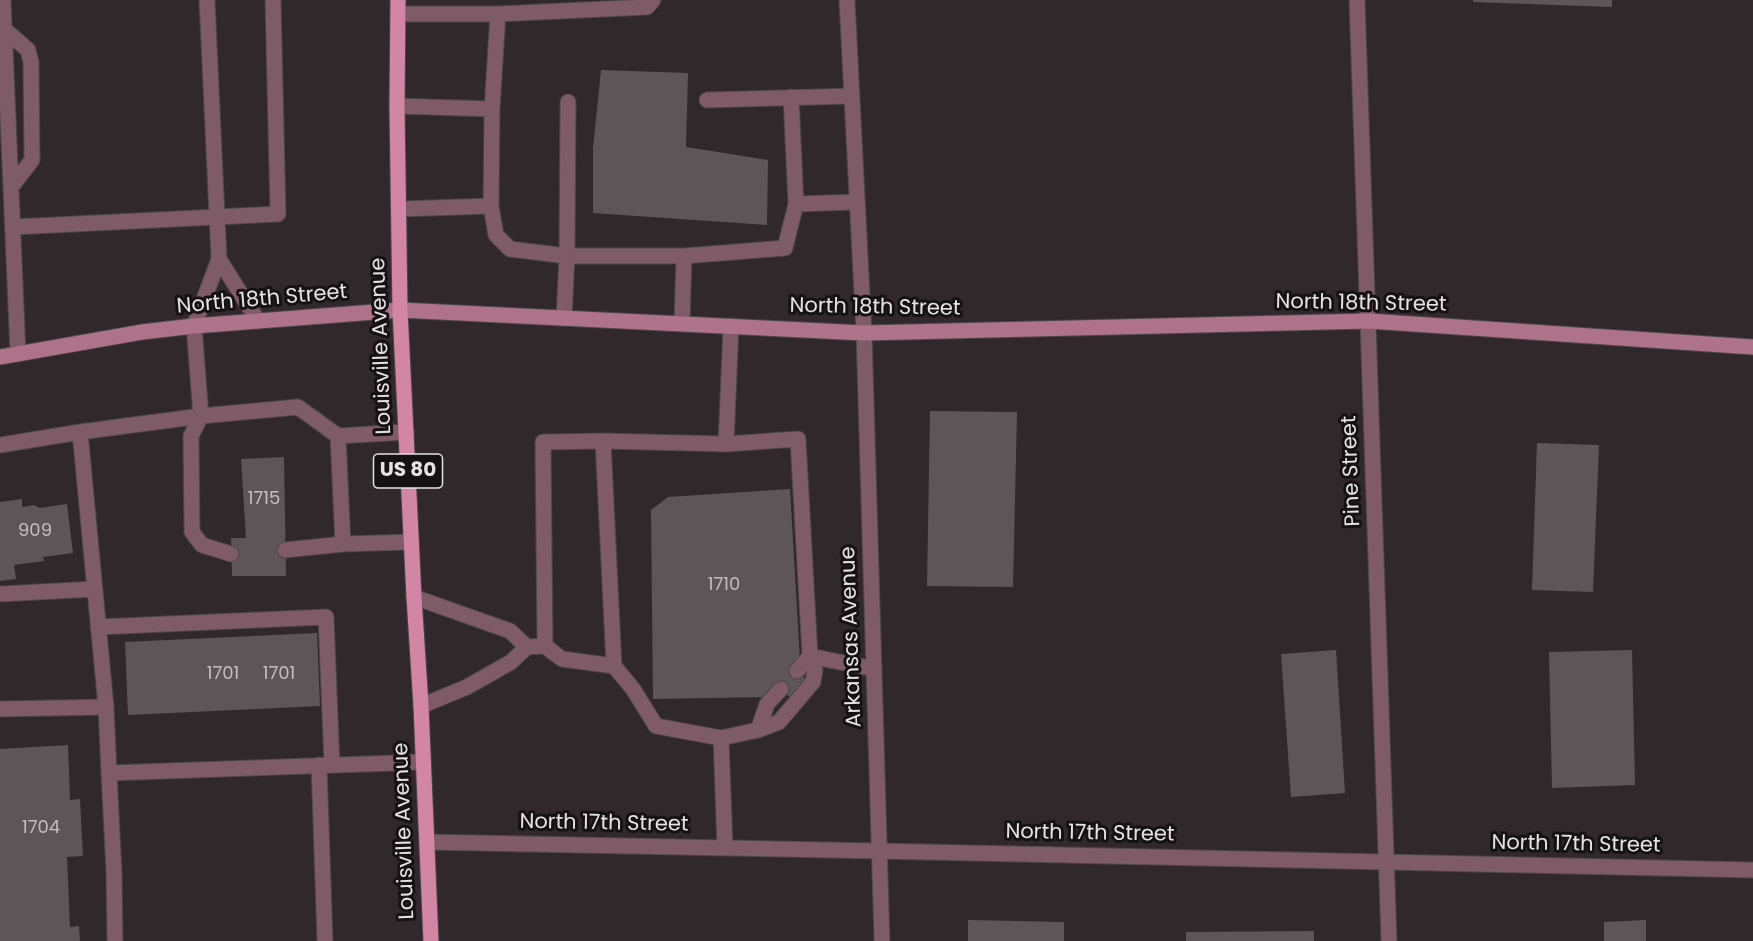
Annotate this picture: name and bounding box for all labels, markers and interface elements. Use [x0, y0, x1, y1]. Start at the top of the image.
street label: Louisville Avenue [366, 257, 398, 435]
street label: North 18th Street [176, 280, 348, 320]
street label: North 18th Street [1275, 290, 1447, 318]
street label: North 18th Street [789, 294, 961, 322]
street label: Pine Street [1337, 415, 1367, 527]
road number: US 80 [374, 454, 442, 488]
house number: 1715 [248, 488, 280, 510]
house number: 909 [18, 520, 52, 542]
street label: Arkansas Avenue [836, 546, 868, 728]
house number: 1710 [708, 574, 740, 596]
house number: 1701 [207, 663, 239, 685]
house number: 1701 [263, 663, 295, 685]
street label: Louisville Avenue [389, 742, 421, 920]
street label: North 17th Street [519, 810, 689, 838]
house number: 1704 [22, 817, 60, 839]
street label: North 17th Street [1005, 820, 1175, 848]
street label: North 17th Street [1491, 831, 1661, 859]

